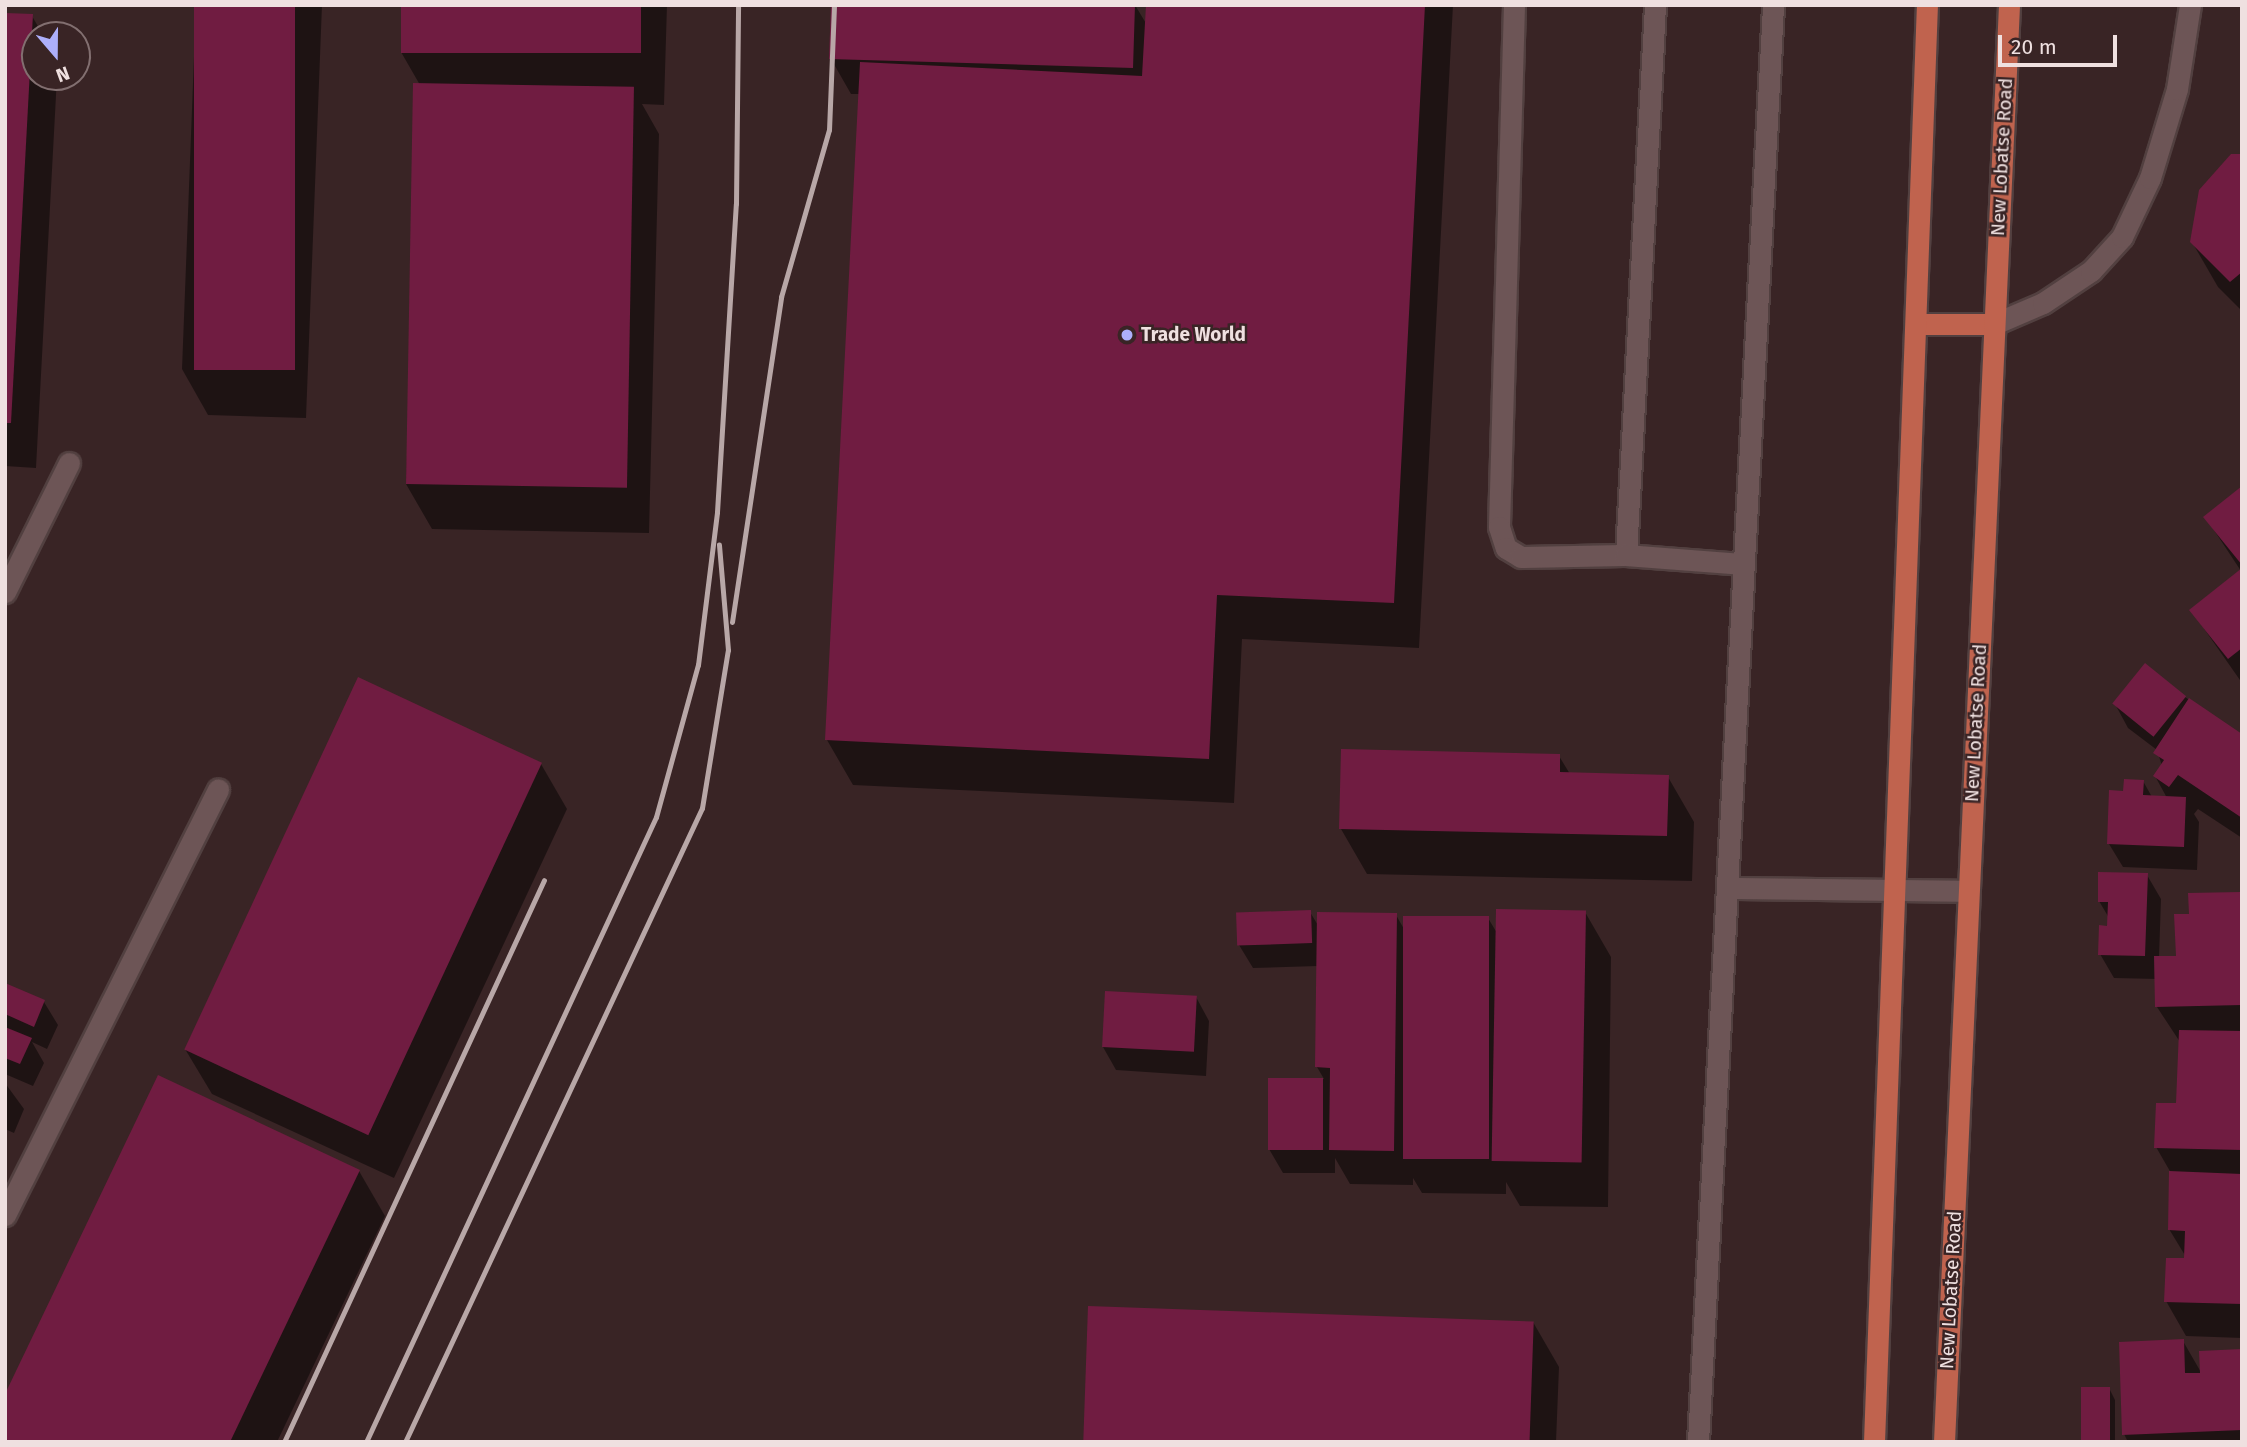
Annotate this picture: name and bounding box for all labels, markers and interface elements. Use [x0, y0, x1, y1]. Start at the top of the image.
north arrow [21, 21, 91, 91]
scale bar [2002, 21, 2121, 65]
text: 20 m [2011, 34, 2057, 60]
text: N [53, 61, 73, 87]
street label: New Lobatse Road [1986, 77, 2018, 237]
place label: Trade World [1141, 324, 1246, 346]
marker: Trade World [1119, 327, 1135, 343]
street label: New Lobatse Road [1960, 643, 1992, 803]
street label: New Lobatse Road [1935, 1210, 1967, 1370]

